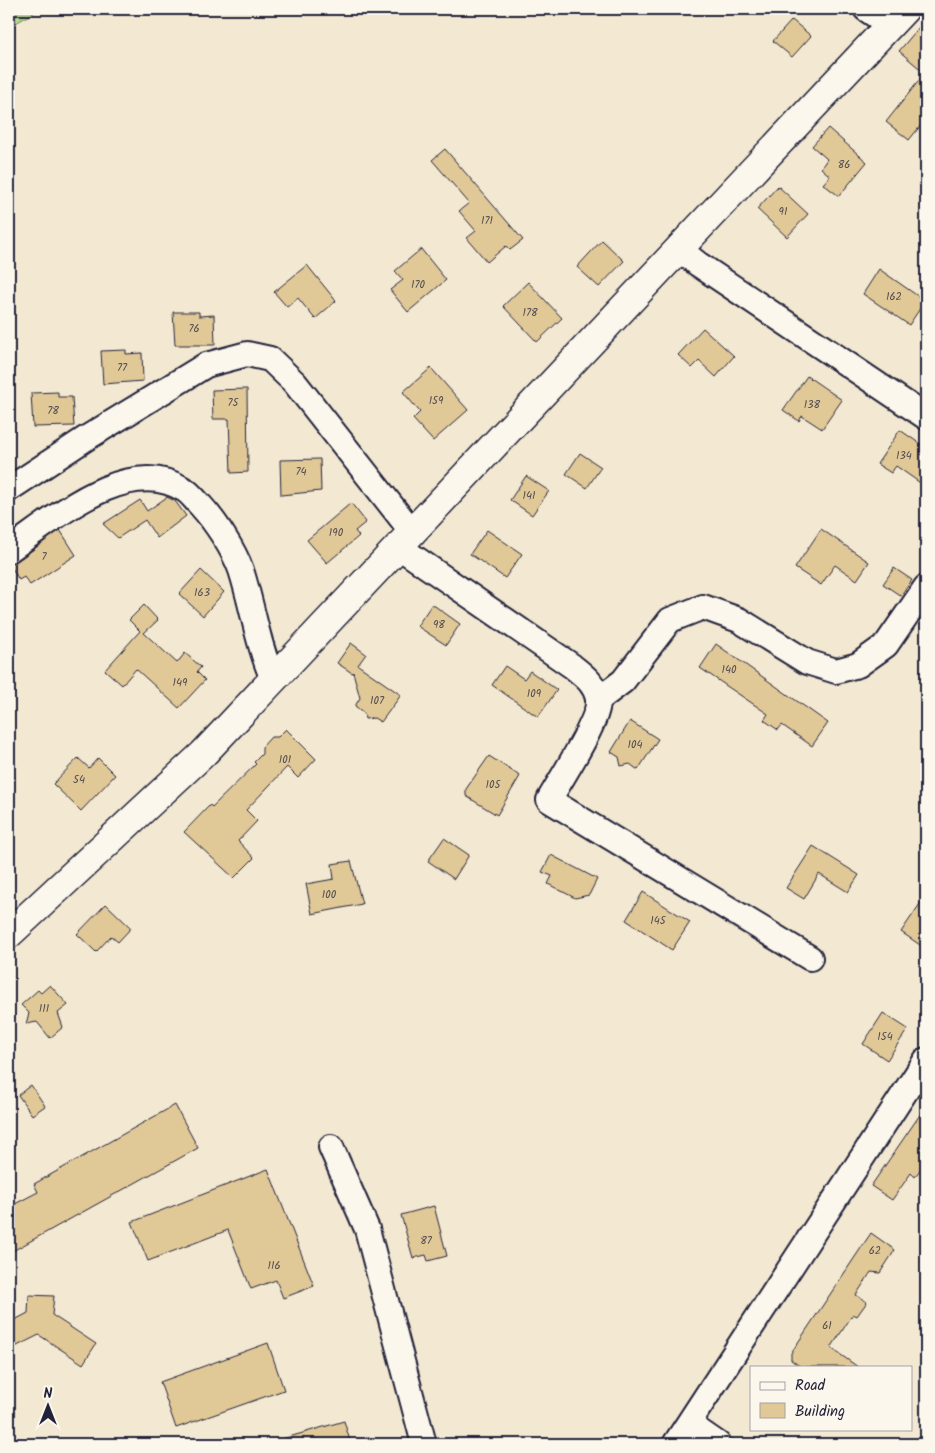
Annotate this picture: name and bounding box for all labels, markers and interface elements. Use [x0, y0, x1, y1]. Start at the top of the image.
house number: 86 [838, 156, 850, 174]
house number: 91 [779, 203, 787, 221]
house number: 171 [481, 212, 493, 230]
house number: 170 [411, 276, 426, 294]
house number: 162 [886, 288, 902, 306]
house number: 178 [522, 304, 538, 322]
house number: 76 [188, 320, 200, 338]
house number: 77 [117, 359, 128, 377]
house number: 159 [429, 392, 444, 410]
house number: 75 [228, 394, 240, 412]
house number: 138 [804, 396, 821, 414]
house number: 78 [47, 402, 59, 420]
house number: 134 [896, 447, 912, 465]
house number: 74 [295, 463, 307, 481]
house number: 141 [523, 487, 535, 505]
house number: 190 [329, 524, 344, 542]
house number: 7 [41, 548, 47, 566]
house number: 163 [194, 584, 210, 602]
house number: 98 [433, 616, 445, 634]
house number: 140 [721, 661, 737, 679]
house number: 149 [173, 674, 188, 692]
house number: 109 [527, 685, 542, 703]
house number: 107 [370, 692, 385, 710]
house number: 104 [627, 736, 643, 754]
house number: 101 [279, 751, 291, 769]
house number: 54 [73, 771, 85, 789]
house number: 105 [486, 776, 502, 794]
house number: 100 [322, 886, 337, 904]
house number: 145 [650, 912, 667, 930]
house number: 111 [39, 1000, 49, 1018]
house number: 154 [877, 1028, 893, 1046]
house number: 87 [420, 1232, 433, 1250]
house number: 62 [869, 1242, 881, 1260]
house number: 116 [267, 1257, 281, 1275]
house number: 61 [822, 1317, 832, 1335]
legend [750, 1366, 912, 1430]
text: Road [795, 1374, 826, 1398]
north arrow [22, 1380, 72, 1430]
text: N [44, 1383, 53, 1405]
text: Building [795, 1400, 845, 1424]

